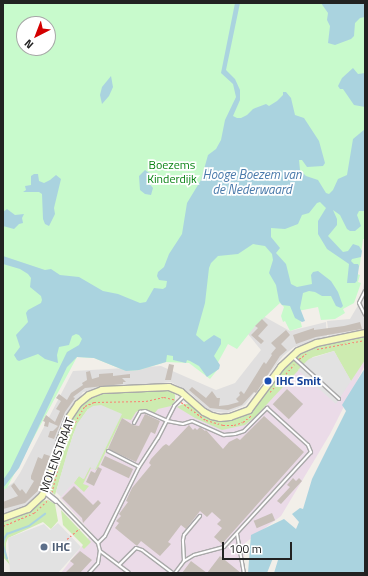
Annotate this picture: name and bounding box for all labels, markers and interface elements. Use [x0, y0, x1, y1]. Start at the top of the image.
north arrow [16, 16, 56, 56]
text: N [20, 36, 37, 53]
park label: Boezems Kinderdijk [147, 158, 197, 186]
water label: Hooge Boezem van de Nederwaard [203, 167, 301, 198]
place label: IHC Smit [276, 374, 321, 388]
marker: IHC Smit [263, 376, 273, 386]
street label: MOLENSTRAAT [37, 416, 77, 494]
scale bar [224, 534, 294, 560]
text: 100 m [229, 539, 262, 558]
place label: IHC [52, 540, 70, 554]
marker: IHC [39, 542, 49, 552]

